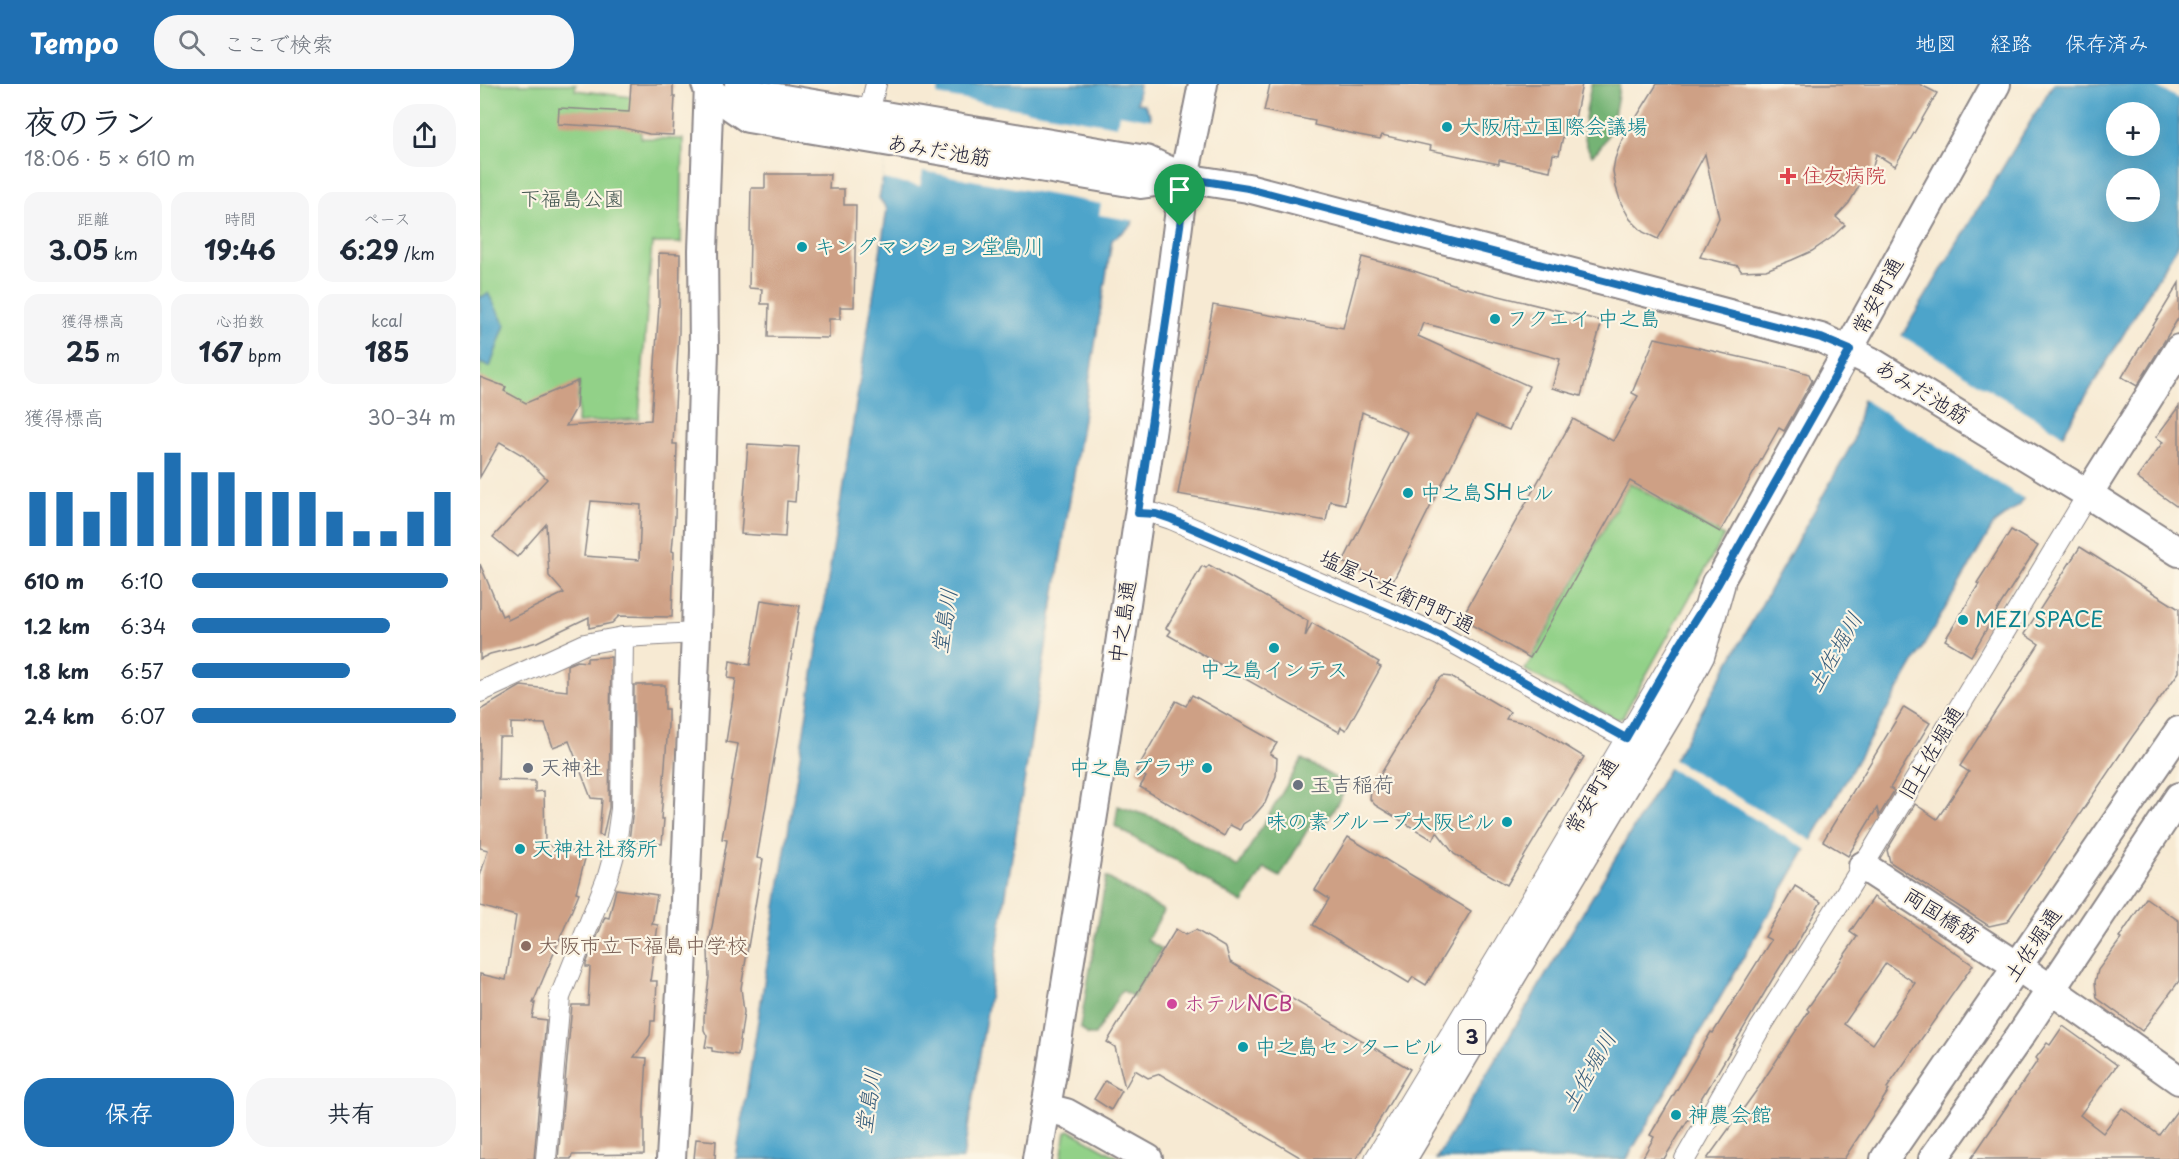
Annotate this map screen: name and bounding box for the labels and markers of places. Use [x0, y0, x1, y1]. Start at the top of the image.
place label: 大阪府立国際会議場 [1459, 109, 1648, 141]
marker: 大阪府立国際会議場 [1440, 120, 1454, 134]
place label: 住友病院 [1802, 158, 1886, 190]
pin [1154, 164, 1205, 226]
marker: 住友病院 [1779, 167, 1797, 185]
place label: キングマンション堂島川 [814, 229, 1044, 261]
marker: キングマンション堂島川 [795, 240, 809, 254]
place label: フクエイ 中之島 [1507, 301, 1660, 333]
marker: フクエイ 中之島 [1488, 312, 1502, 326]
place label: 中之島SHビル [1420, 475, 1554, 507]
marker: 中之島SHビル [1401, 486, 1415, 500]
place label: MEZI SPACE [1975, 602, 2104, 634]
marker: MEZI SPACE [1956, 613, 1970, 627]
marker: 中之島インテス [1267, 641, 1281, 655]
place label: 中之島インテス [1200, 652, 1348, 684]
place label: 天神社 [540, 750, 603, 782]
place label: 中之島プラザ [1069, 750, 1195, 782]
marker: 天神社 [521, 761, 535, 775]
marker: 中之島プラザ [1200, 761, 1214, 775]
place label: 玉吉稲荷 [1310, 767, 1394, 799]
marker: 玉吉稲荷 [1291, 778, 1305, 792]
place label: 味の素グループ大阪ビル [1266, 804, 1495, 836]
marker: 味の素グループ大阪ビル [1500, 815, 1514, 829]
place label: 天神社社務所 [532, 831, 658, 863]
marker: 天神社社務所 [513, 842, 527, 856]
place label: 大阪市立下福島中学校 [538, 928, 748, 960]
marker: 大阪市立下福島中学校 [519, 939, 533, 953]
place label: ホテルNCB [1184, 986, 1292, 1018]
marker: ホテルNCB [1165, 997, 1179, 1011]
place label: 中之島センタービル [1255, 1029, 1443, 1061]
marker: 中之島センタービル [1236, 1040, 1250, 1054]
place label: 神農会館 [1688, 1097, 1772, 1129]
marker: 神農会館 [1669, 1108, 1683, 1122]

